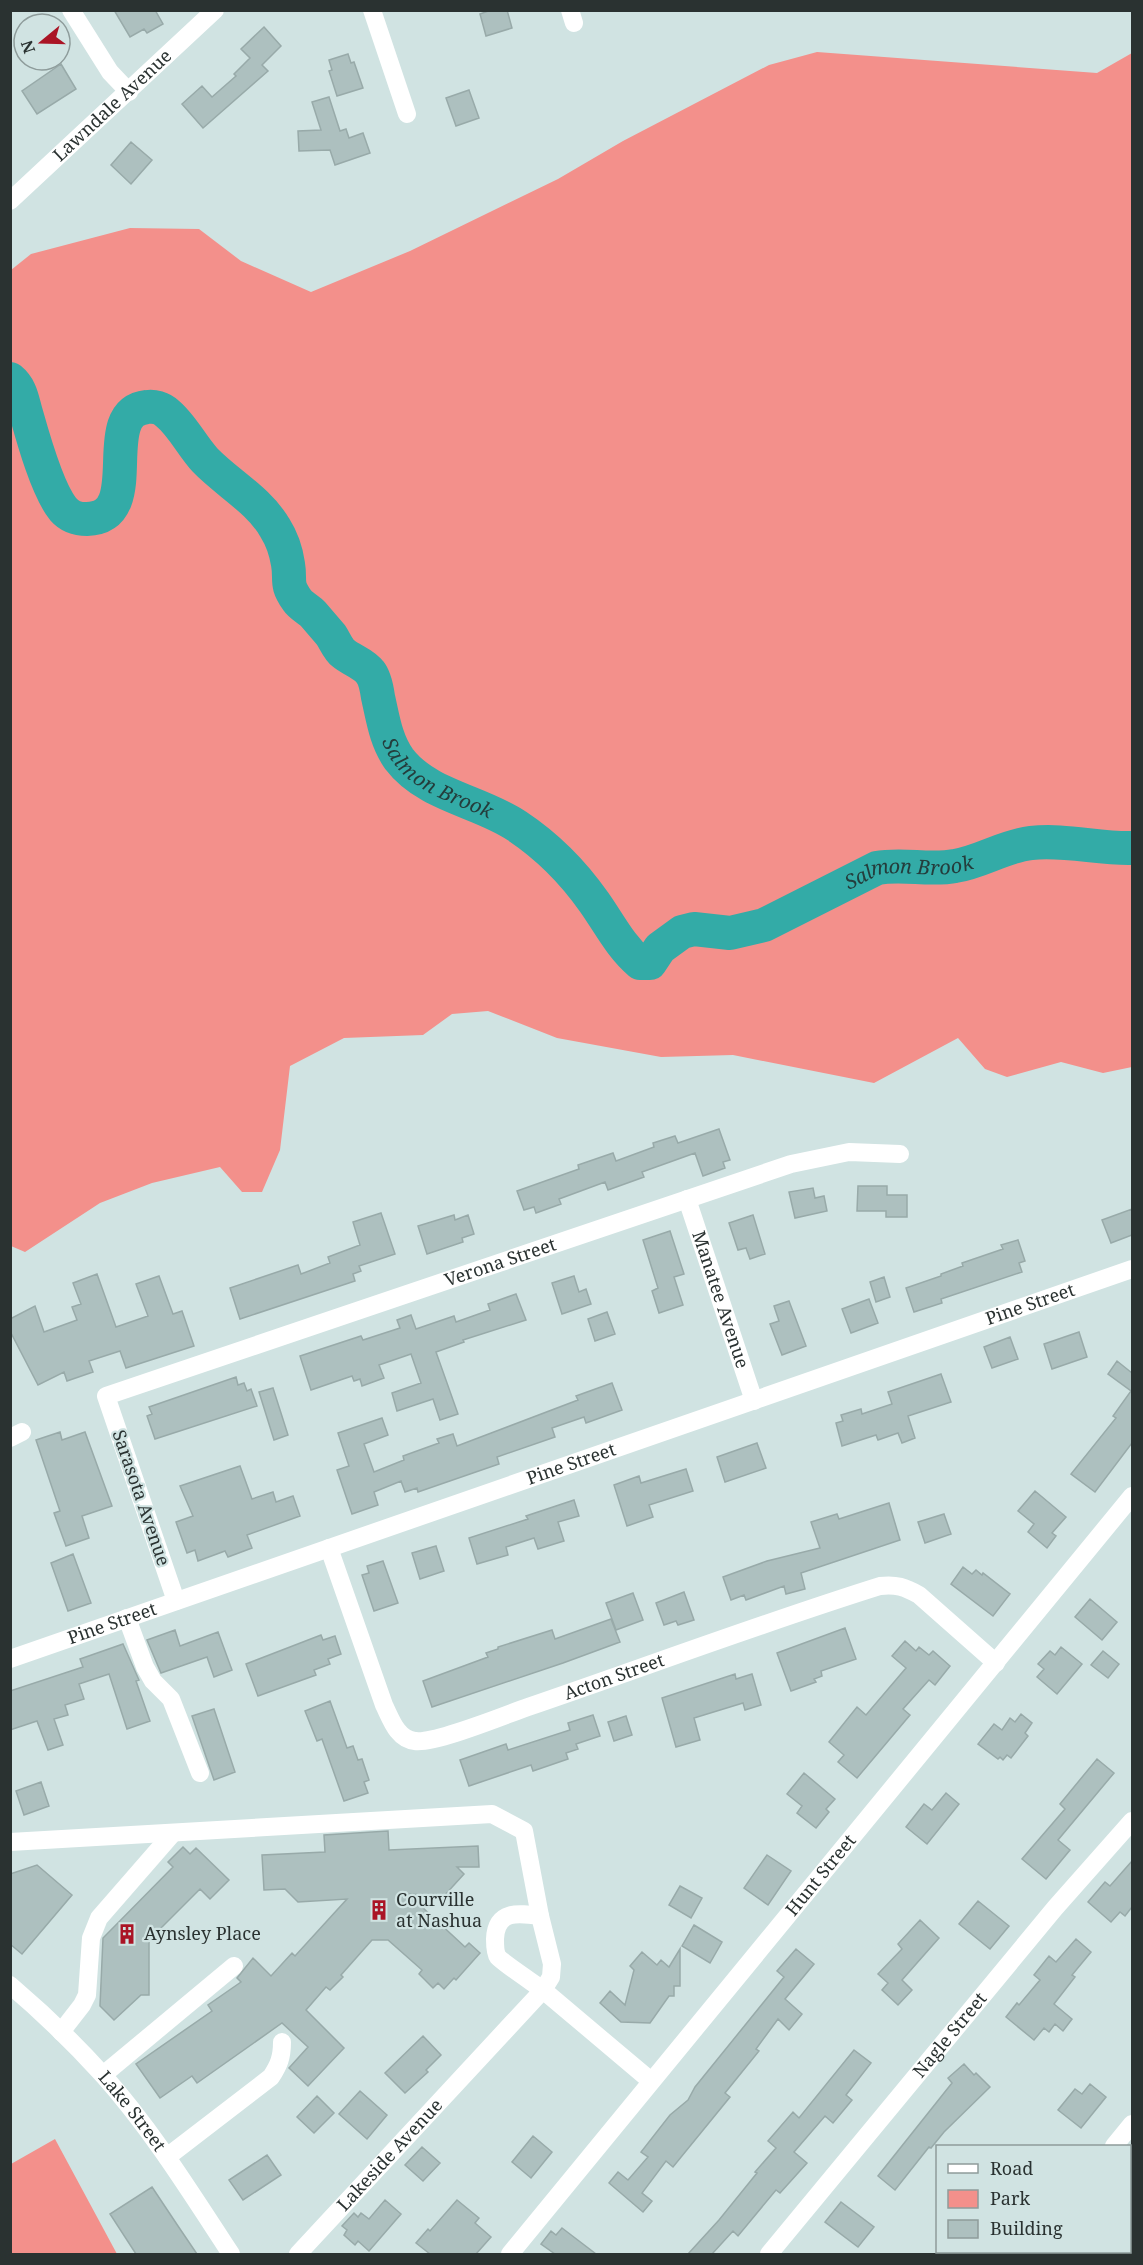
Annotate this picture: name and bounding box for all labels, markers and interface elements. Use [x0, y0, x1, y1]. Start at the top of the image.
north arrow [12, 12, 72, 72]
text: N [15, 37, 40, 56]
street label: Lawndale Avenue [47, 44, 176, 166]
water label: Salmon Brook [376, 733, 498, 825]
water label: Salmon Brook [840, 848, 977, 895]
street label: Manatee Avenue [687, 1227, 755, 1371]
street label: Verona Street [441, 1231, 559, 1292]
street label: Pine Street [982, 1277, 1078, 1330]
street label: Sarasota Avenue [107, 1427, 176, 1569]
street label: Pine Street [523, 1436, 619, 1490]
street label: Pine Street [64, 1596, 159, 1649]
street label: Acton Street [561, 1647, 667, 1705]
street label: Hunt Street [779, 1829, 861, 1920]
place label: Courville at Nashua [396, 1887, 482, 1932]
building icon: Courville at Nashua [367, 1898, 391, 1922]
place label: Aynsley Place [144, 1921, 261, 1945]
building icon: Aynsley Place [115, 1922, 139, 1946]
street label: Nagle Street [907, 1987, 991, 2082]
street label: Lake Street [94, 2065, 172, 2156]
street label: Lakeside Avenue [331, 2093, 447, 2216]
legend [936, 2145, 1131, 2253]
text: Road [990, 2156, 1033, 2180]
text: Park [990, 2186, 1030, 2210]
text: Building [990, 2216, 1063, 2240]

